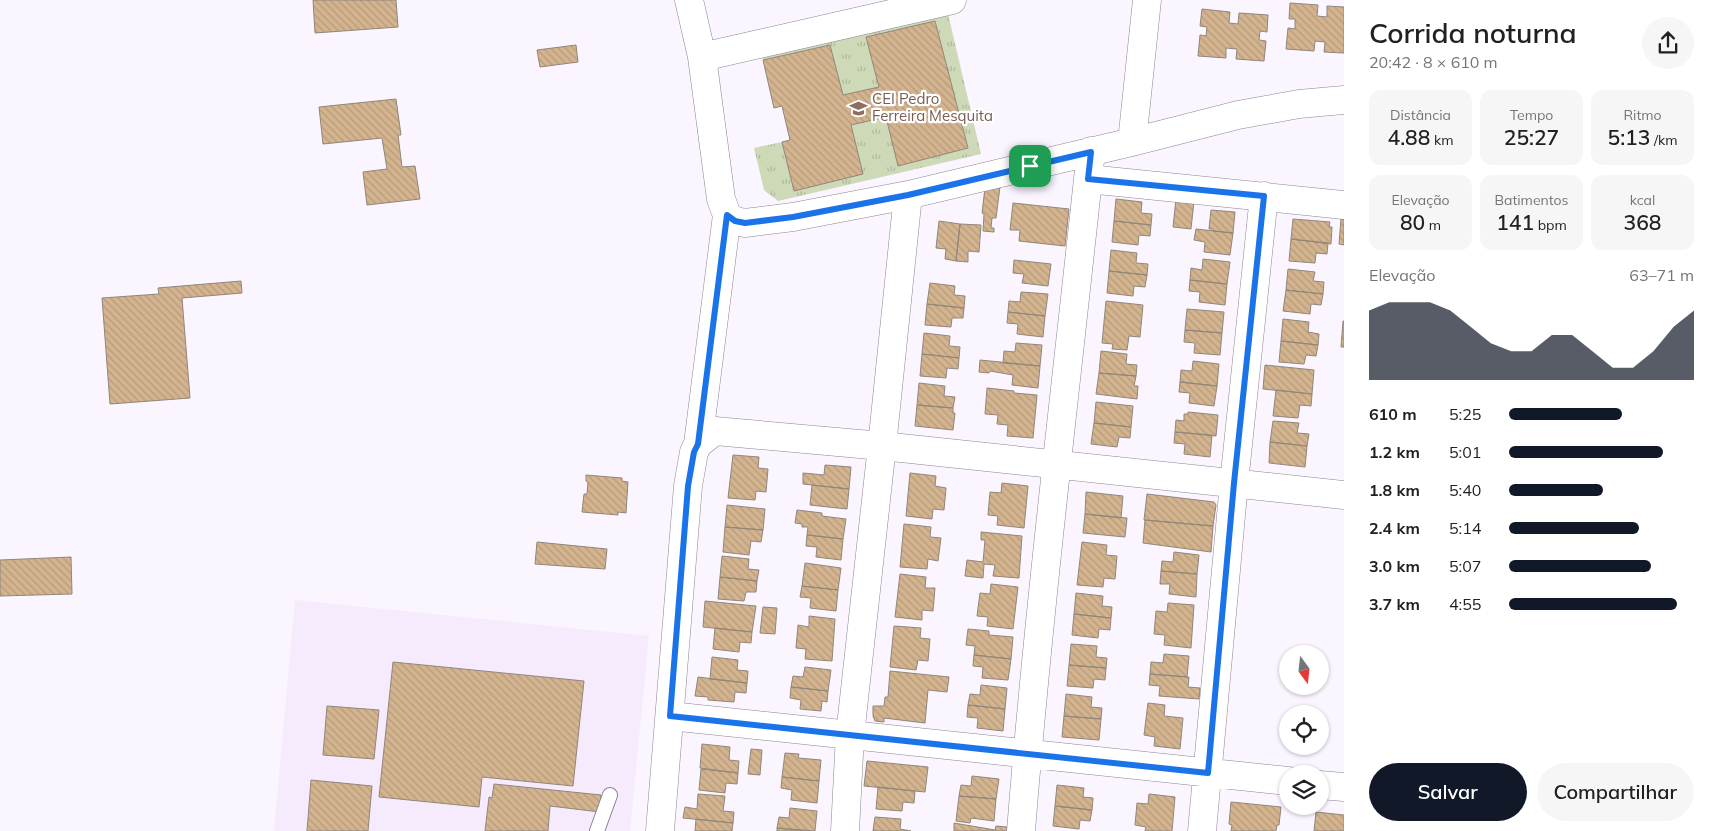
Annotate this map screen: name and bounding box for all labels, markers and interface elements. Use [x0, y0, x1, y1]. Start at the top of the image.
text: Corrida noturna [1369, 15, 1577, 50]
button: share [1642, 17, 1694, 69]
text: 20:42 · 8 × 610 m [1369, 52, 1498, 72]
place label: CEI Pedro Ferreira Mesquita [872, 89, 993, 125]
school or university icon: CEI Pedro Ferreira Mesquita [848, 98, 868, 118]
text: Distância [1390, 106, 1451, 124]
text: Tempo [1510, 106, 1553, 124]
text: Ritmo [1623, 106, 1662, 124]
text: 4.88 [1388, 124, 1430, 150]
text: 25:27 [1504, 124, 1559, 150]
text: 5:13 [1608, 124, 1650, 150]
text: km [1430, 131, 1453, 149]
text: /km [1650, 131, 1677, 149]
pin [1009, 145, 1051, 187]
icon: arrive [1016, 152, 1044, 180]
text: Elevação [1391, 191, 1450, 209]
text: Batimentos [1494, 191, 1569, 209]
text: kcal [1630, 191, 1655, 209]
text: 80 [1400, 209, 1425, 235]
text: 141 [1496, 209, 1534, 235]
text: 368 [1624, 209, 1661, 235]
text: m [1425, 216, 1441, 234]
text: bpm [1534, 216, 1567, 234]
text: Elevação [1369, 265, 1435, 285]
text: 63–71 m [1629, 265, 1694, 285]
text: 610 m [1369, 404, 1417, 424]
text: 5:25 [1449, 404, 1481, 424]
text: 1.2 km [1369, 442, 1420, 462]
text: 5:01 [1449, 442, 1481, 462]
text: 1.8 km [1369, 480, 1420, 500]
text: 5:40 [1449, 480, 1481, 500]
text: 2.4 km [1369, 518, 1420, 538]
text: 5:14 [1449, 518, 1481, 538]
text: 3.0 km [1369, 556, 1420, 576]
text: 5:07 [1449, 556, 1481, 576]
text: 3.7 km [1369, 594, 1420, 614]
text: 4:55 [1449, 594, 1481, 614]
north arrow [1279, 645, 1329, 695]
map controls [1279, 645, 1329, 815]
button: locate [1279, 705, 1329, 755]
button: Salvar [1369, 763, 1527, 821]
button: Compartilhar [1537, 763, 1694, 821]
button: layers [1279, 765, 1329, 815]

